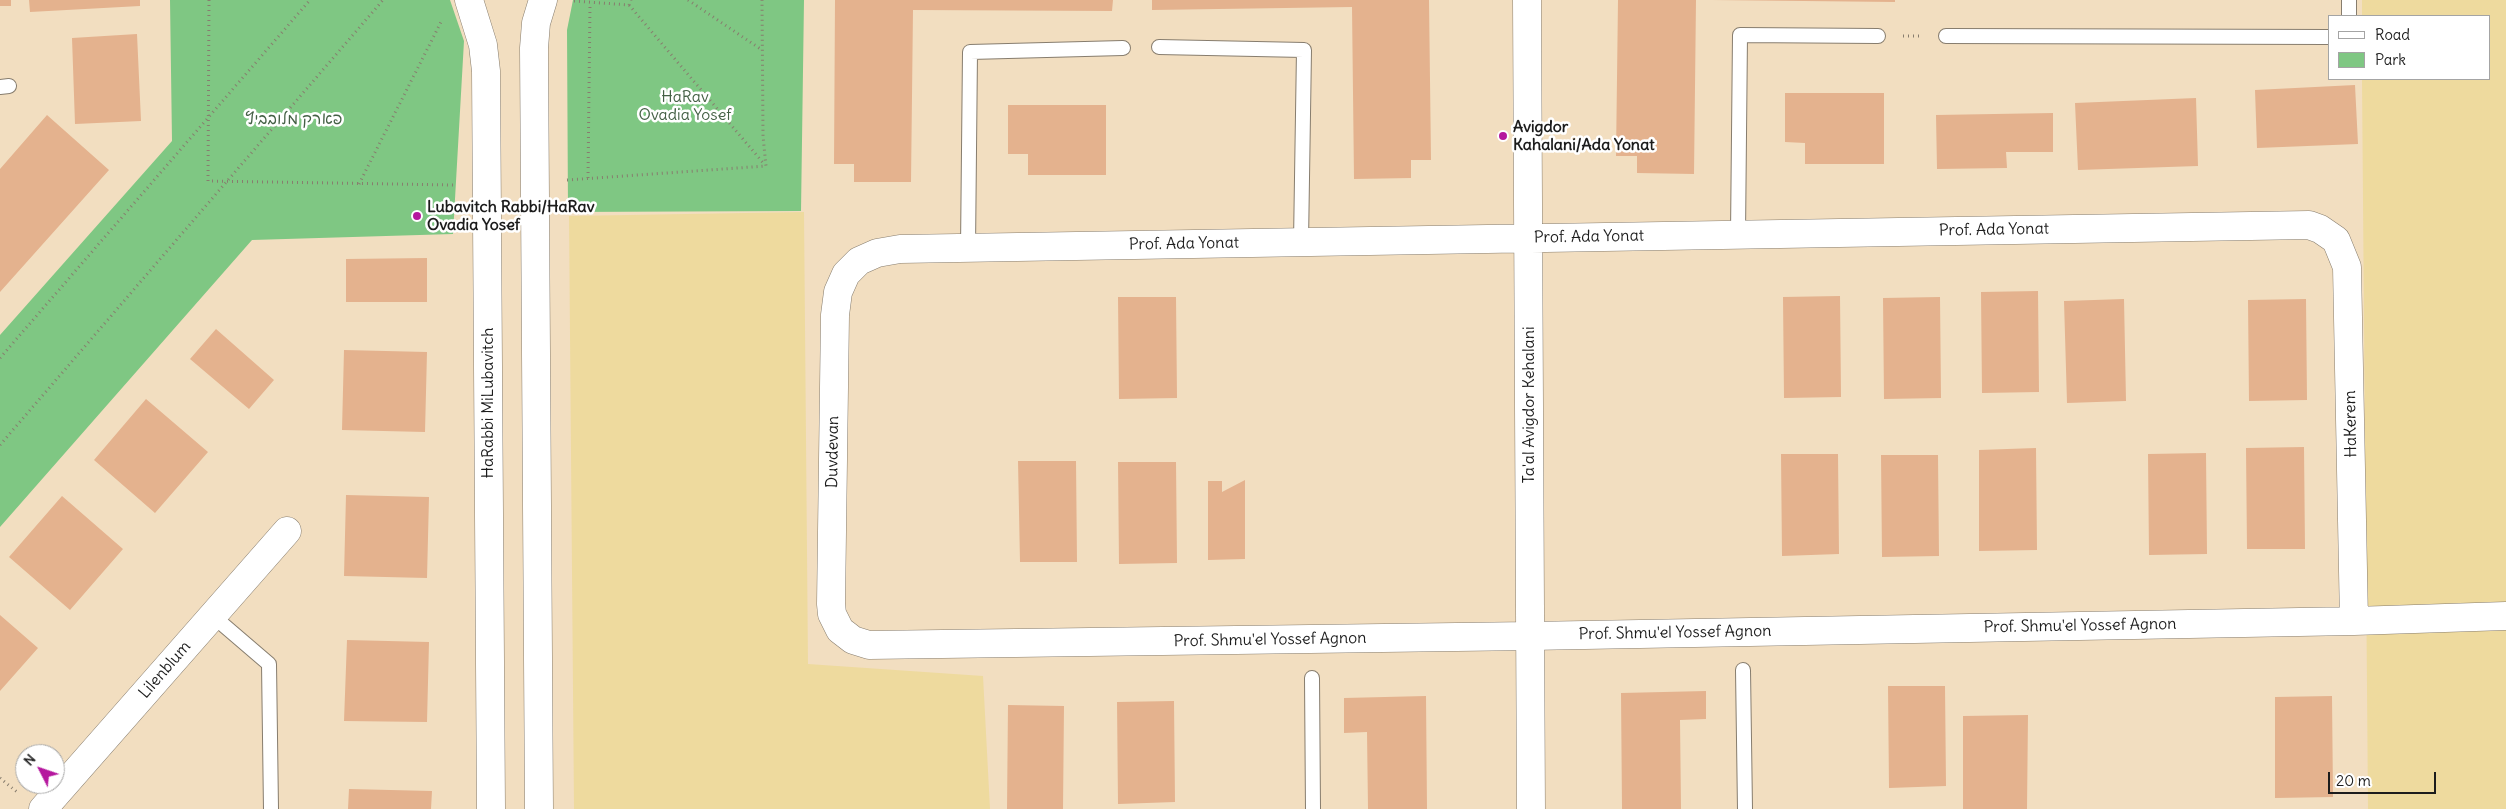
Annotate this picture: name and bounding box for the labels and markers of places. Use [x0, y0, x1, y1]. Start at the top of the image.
place label: Avigdor Kahalani/Ada Yonat [1513, 117, 1655, 155]
marker: Avigdor Kahalani/Ada Yonat [1497, 130, 1509, 142]
place label: Lubavitch Rabbi/HaRav Ovadia Yosef [427, 197, 594, 235]
marker: Lubavitch Rabbi/HaRav Ovadia Yosef [411, 210, 423, 222]

